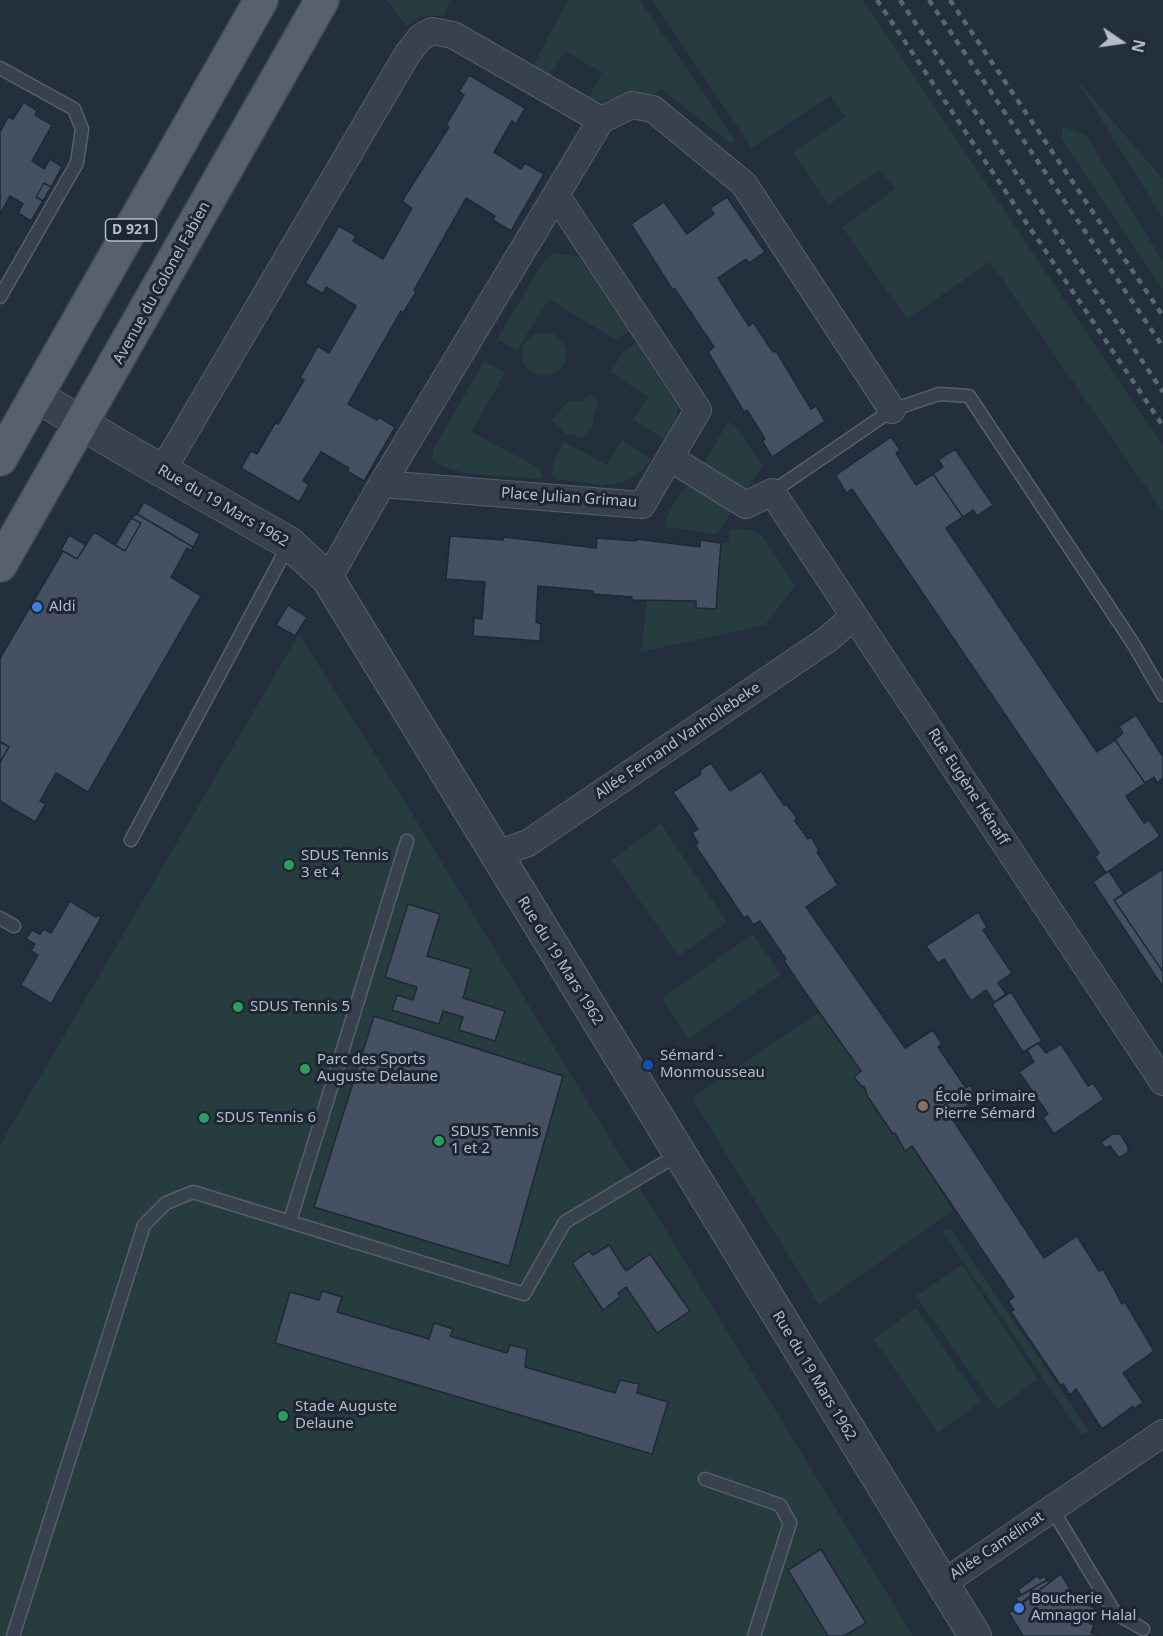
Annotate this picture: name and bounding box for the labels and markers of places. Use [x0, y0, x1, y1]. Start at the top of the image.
place label: Aldi [49, 598, 76, 616]
marker: Aldi [30, 600, 44, 614]
place label: SDUS Tennis 3 et 4 [301, 847, 389, 882]
marker: SDUS Tennis 3 et 4 [282, 858, 296, 872]
place label: SDUS Tennis 5 [250, 998, 350, 1016]
marker: SDUS Tennis 5 [231, 1000, 245, 1014]
place label: Sémard - Monmousseau [660, 1047, 765, 1082]
place label: Parc des Sports Auguste Delaune [317, 1051, 438, 1086]
marker: Sémard - Monmousseau [641, 1058, 655, 1072]
marker: Parc des Sports Auguste Delaune [298, 1062, 312, 1076]
place label: École primaire Pierre Sémard [935, 1088, 1036, 1123]
marker: École primaire Pierre Sémard [916, 1099, 930, 1113]
place label: SDUS Tennis 6 [216, 1109, 316, 1127]
marker: SDUS Tennis 6 [197, 1111, 211, 1125]
place label: SDUS Tennis 1 et 2 [451, 1123, 539, 1158]
marker: SDUS Tennis 1 et 2 [432, 1134, 446, 1148]
place label: Stade Auguste Delaune [295, 1398, 397, 1433]
marker: Stade Auguste Delaune [276, 1409, 290, 1423]
place label: Boucherie Amnagor Halal [1031, 1590, 1136, 1625]
marker: Boucherie Amnagor Halal [1012, 1601, 1026, 1615]

